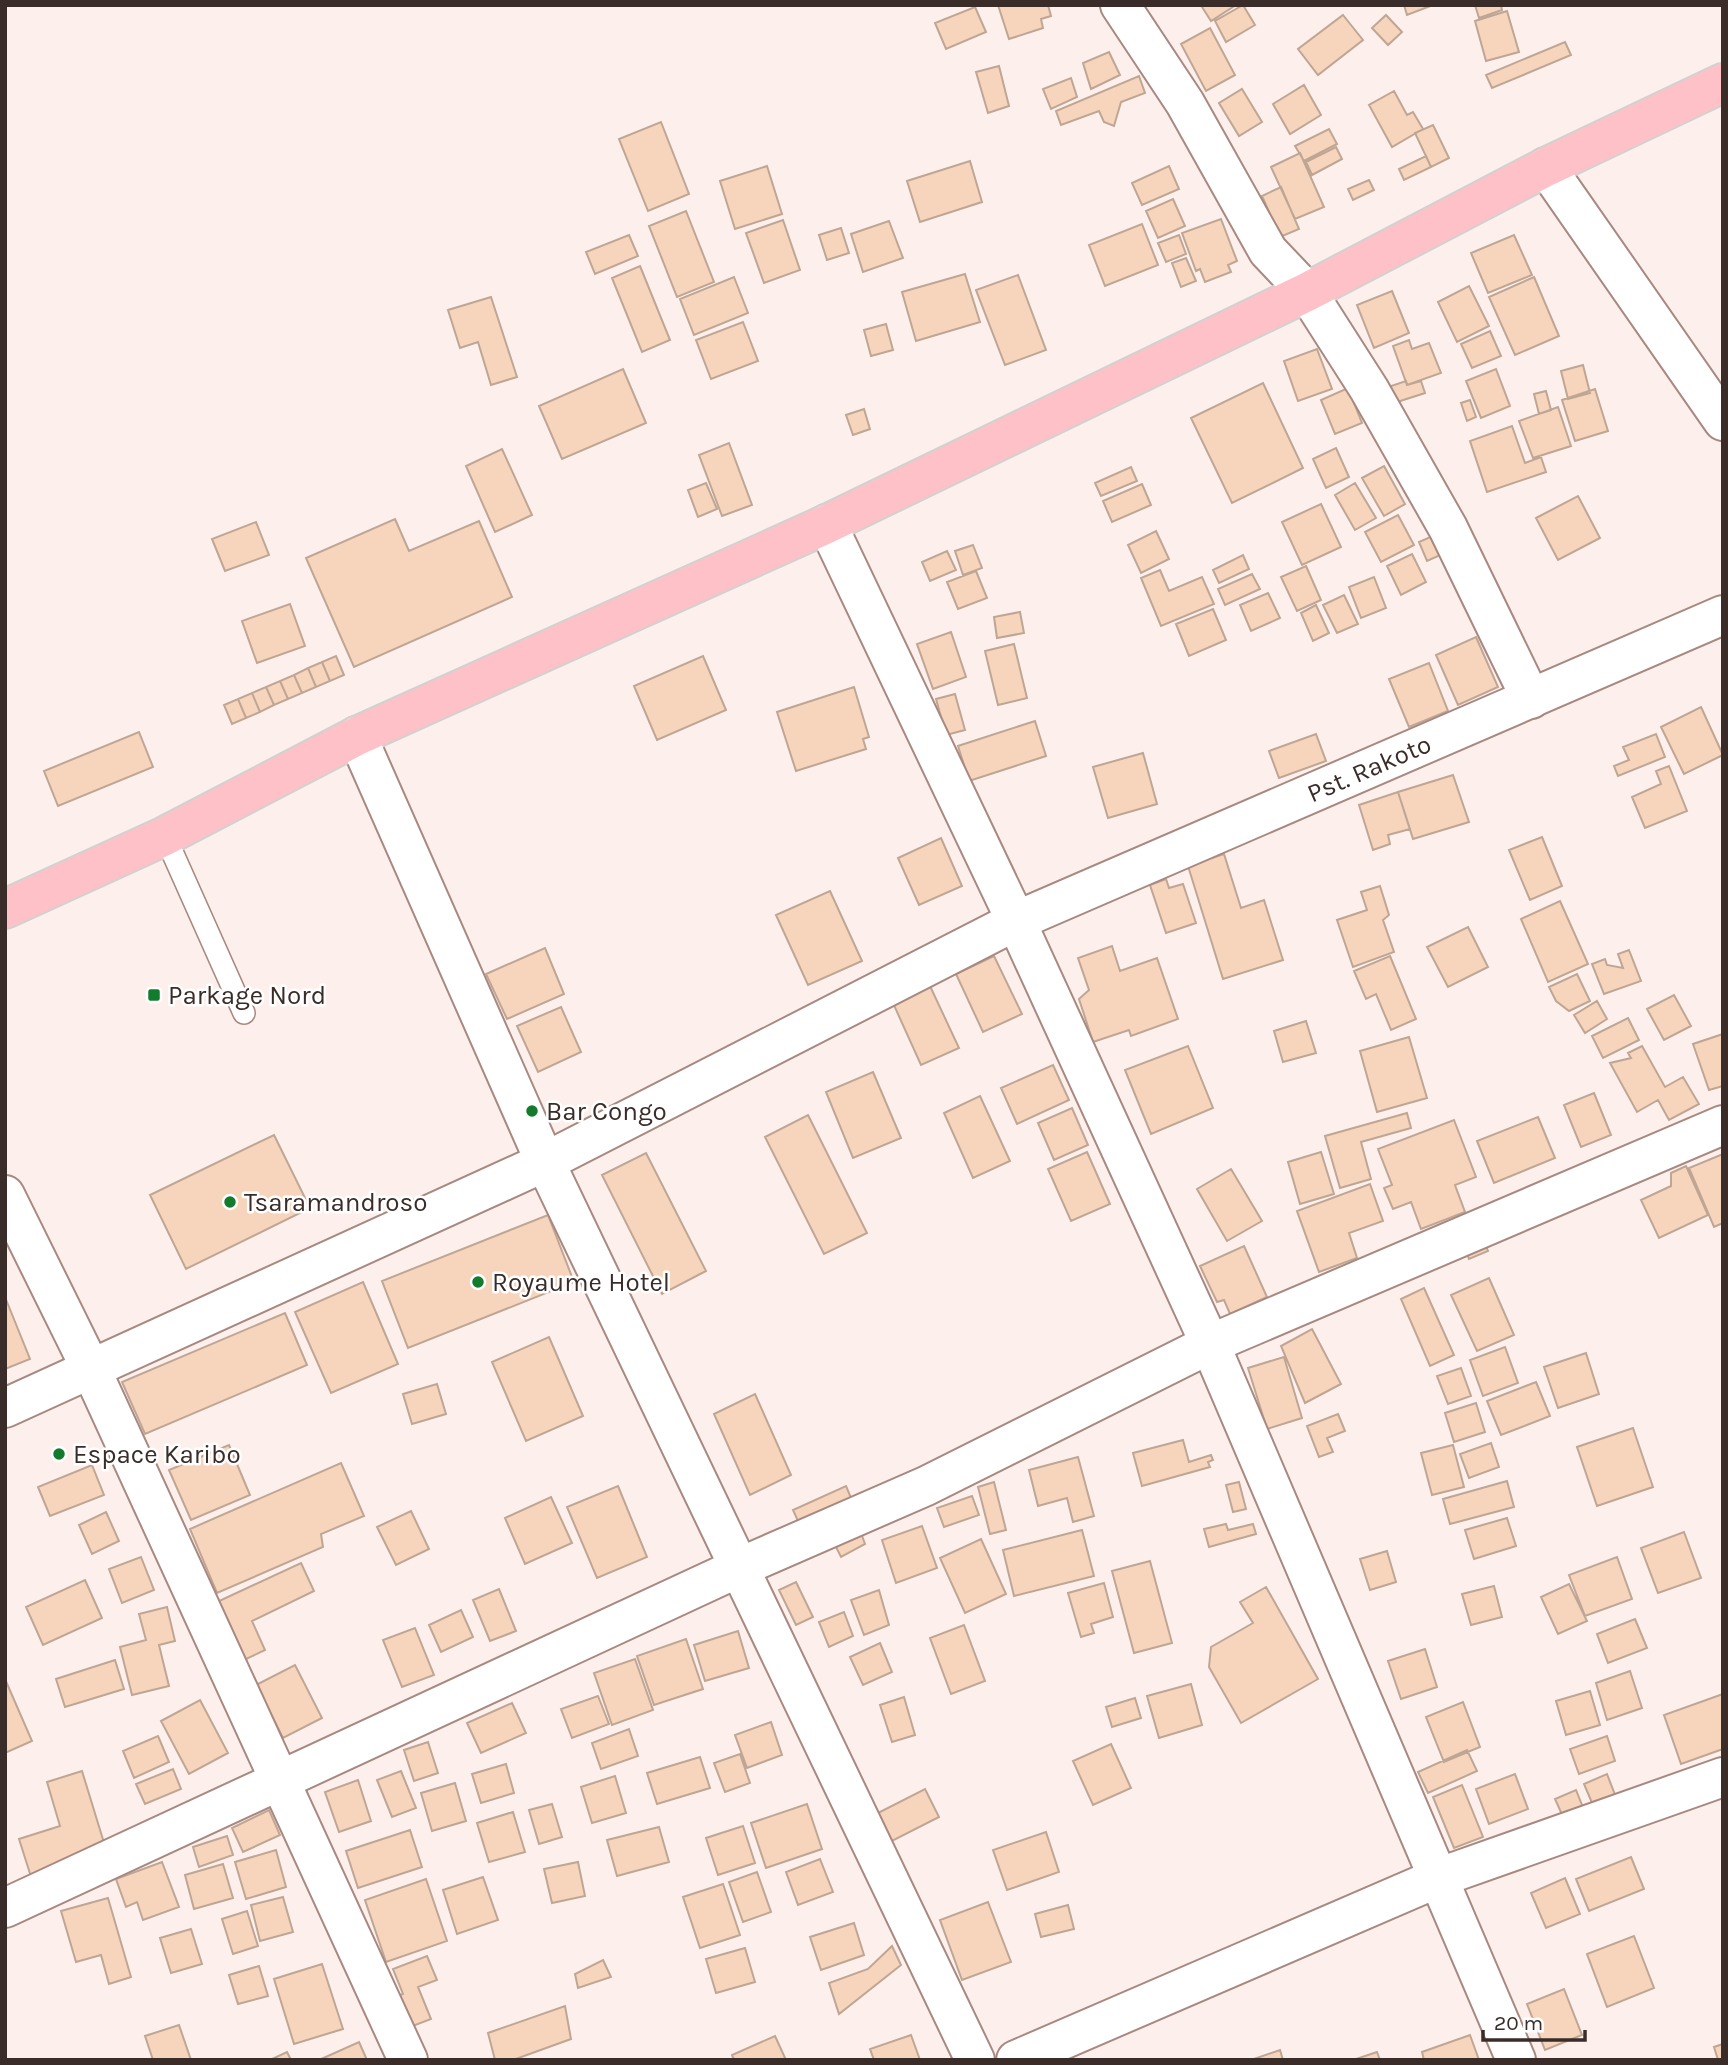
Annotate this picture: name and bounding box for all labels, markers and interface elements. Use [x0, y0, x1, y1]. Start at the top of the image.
street label: Pst. Rakoto [1302, 728, 1436, 809]
place label: Parkage Nord [168, 980, 326, 1011]
marker: Parkage Nord [146, 987, 162, 1003]
place label: Bar Congo [546, 1096, 667, 1127]
marker: Bar Congo [524, 1103, 540, 1119]
place label: Tsaramandroso [244, 1187, 427, 1218]
marker: Tsaramandroso [222, 1194, 238, 1210]
place label: Royaume Hotel [492, 1267, 670, 1298]
marker: Royaume Hotel [470, 1274, 486, 1290]
place label: Espace Karibo [73, 1439, 241, 1470]
marker: Espace Karibo [51, 1446, 67, 1462]
scale bar [1483, 1998, 1584, 2042]
text: 20 m [1494, 2011, 1543, 2035]

